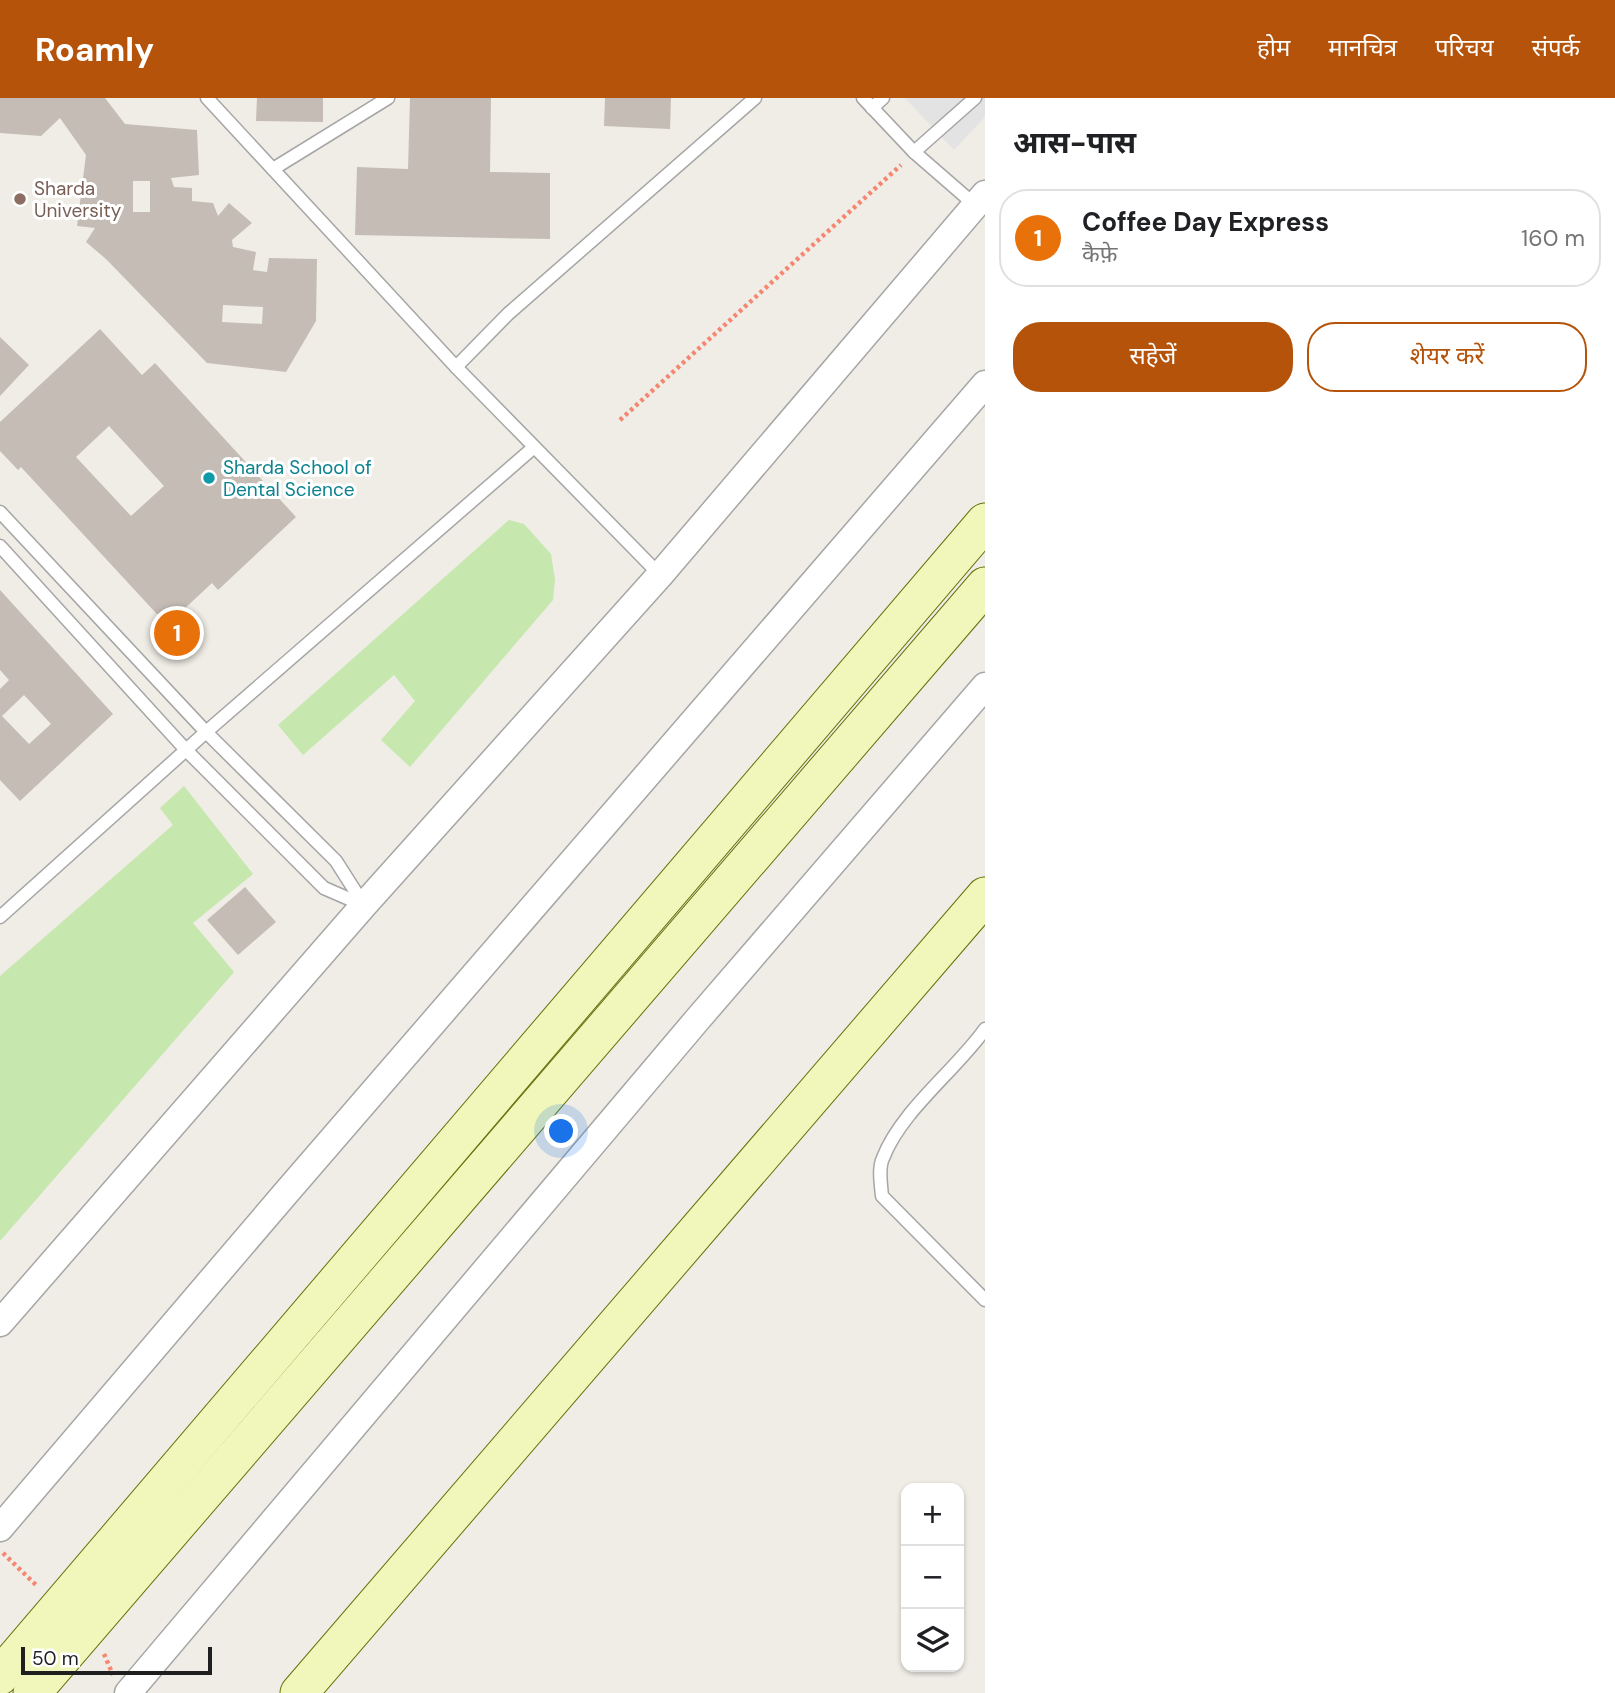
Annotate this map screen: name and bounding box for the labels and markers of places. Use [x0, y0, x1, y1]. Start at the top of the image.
place label: Sharda University [34, 176, 122, 223]
marker: Sharda University [12, 191, 28, 207]
place label: Sharda School of Dental Science [223, 455, 372, 502]
marker: Sharda School of Dental Science [201, 470, 217, 486]
pin: 1 [154, 607, 200, 659]

